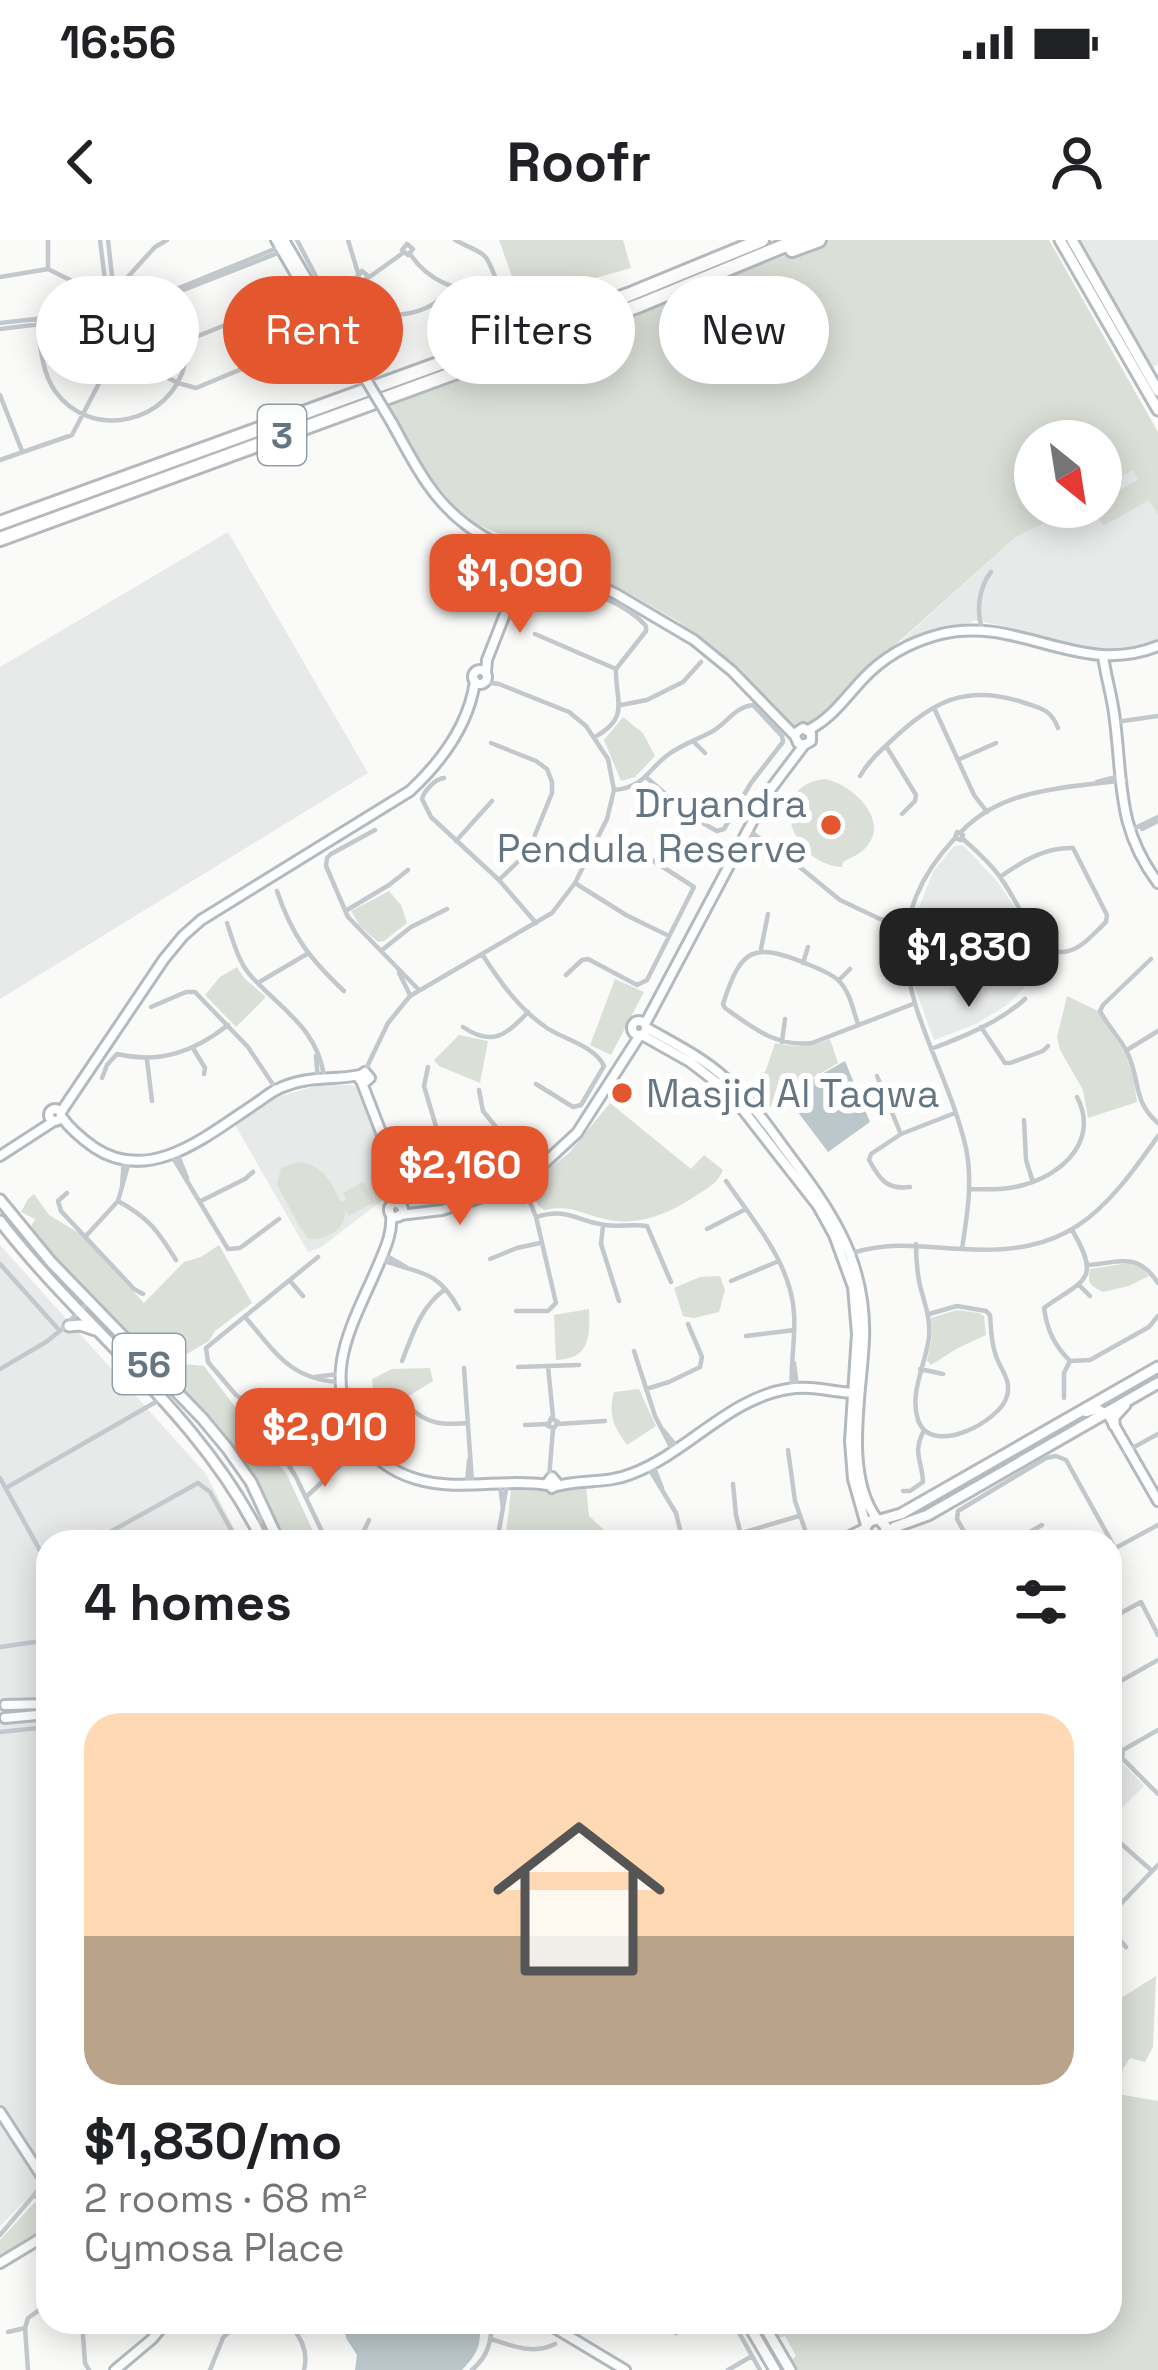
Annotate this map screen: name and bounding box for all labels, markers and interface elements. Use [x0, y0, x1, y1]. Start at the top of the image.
text: 16:56 [60, 14, 176, 71]
text: Roofr [507, 128, 651, 197]
icon: back [48, 129, 114, 195]
icon: person [1044, 129, 1110, 195]
chip: Buy [36, 276, 199, 384]
chip: Rent [223, 276, 403, 384]
chip: Filters [427, 276, 635, 384]
chip: New [659, 276, 829, 384]
road number: 3 [258, 405, 306, 465]
north arrow [1014, 420, 1122, 528]
map controls [1014, 420, 1122, 528]
pin: $1,090 [422, 534, 618, 636]
text: $1,090 [457, 548, 583, 597]
place label: Dryandra Pendula Reserve [497, 779, 807, 873]
marker: Dryandra Pendula Reserve [818, 812, 844, 838]
pin: $1,830 [871, 908, 1067, 1010]
text: $1,830 [906, 922, 1032, 971]
place label: Masjid Al Taqwa [646, 1069, 939, 1118]
marker: Masjid Al Taqwa [609, 1080, 635, 1106]
pin: $2,160 [362, 1126, 558, 1228]
text: $2,160 [398, 1140, 522, 1189]
road number: 56 [113, 1334, 185, 1394]
pin: $2,010 [227, 1388, 423, 1490]
text: $2,010 [262, 1402, 388, 1451]
icon: filters [1008, 1569, 1074, 1635]
text: 4 homes [84, 1570, 292, 1635]
icon: home [471, 1791, 687, 2007]
text: $1,830/mo [84, 2109, 342, 2174]
text: 2 rooms · 68 m² [84, 2174, 367, 2223]
text: Cymosa Place [84, 2223, 345, 2272]

